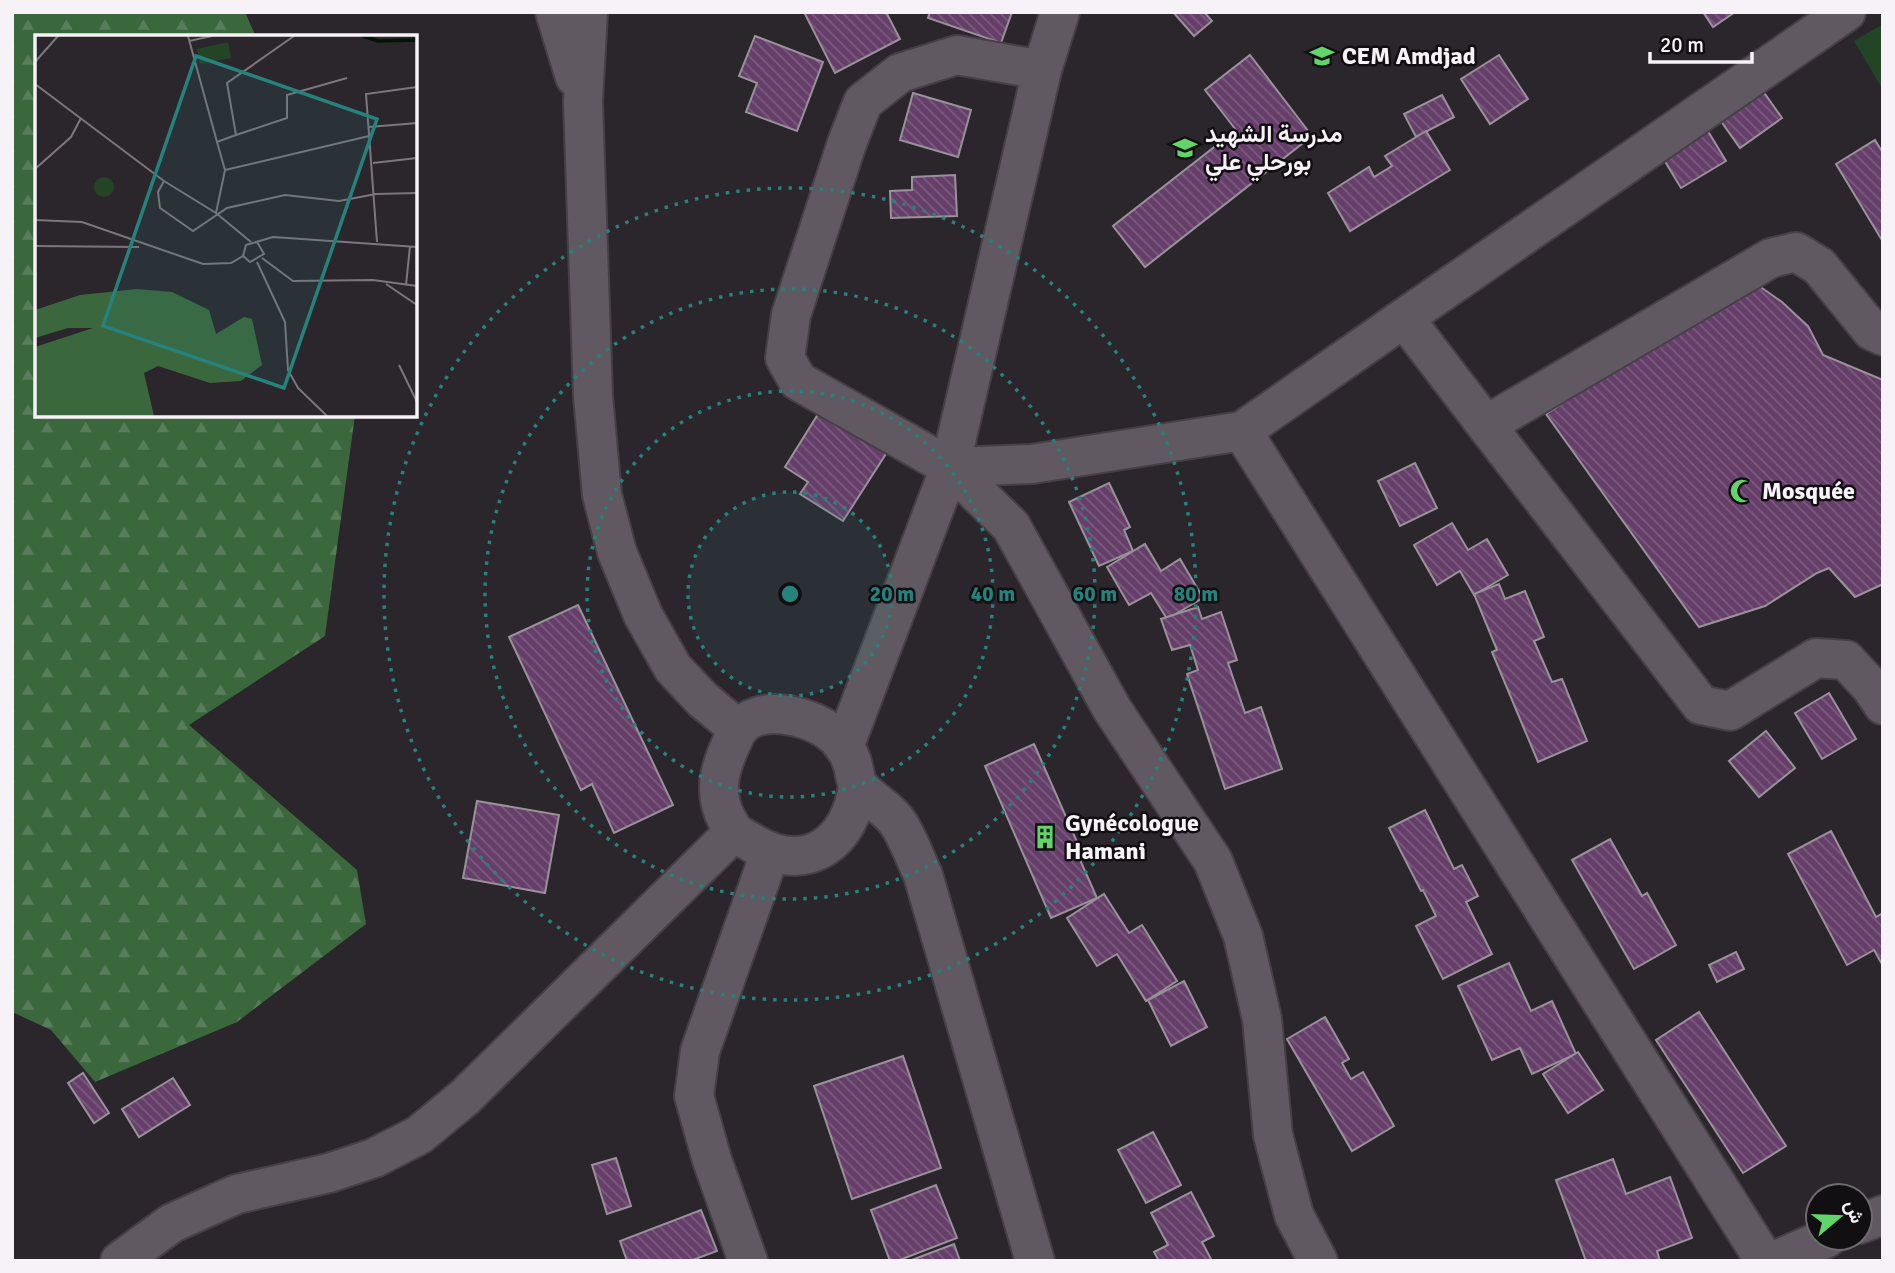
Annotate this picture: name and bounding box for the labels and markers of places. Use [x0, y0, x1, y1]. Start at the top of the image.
place label: CEM Amdjad [1342, 41, 1476, 71]
school or university icon: CEM Amdjad [1308, 42, 1336, 70]
place label: مدرسة الشهيد بورحلي علي [1205, 119, 1342, 182]
school or university icon: مدرسة الشهيد بورحلي علي [1171, 134, 1199, 162]
place label: Mosquée [1762, 476, 1855, 506]
mosque icon: Mosquée [1728, 477, 1756, 505]
centre of rings [778, 582, 802, 606]
place label: Gynécologue Hamani [1065, 808, 1199, 866]
building icon: Gynécologue Hamani [1031, 823, 1059, 851]

